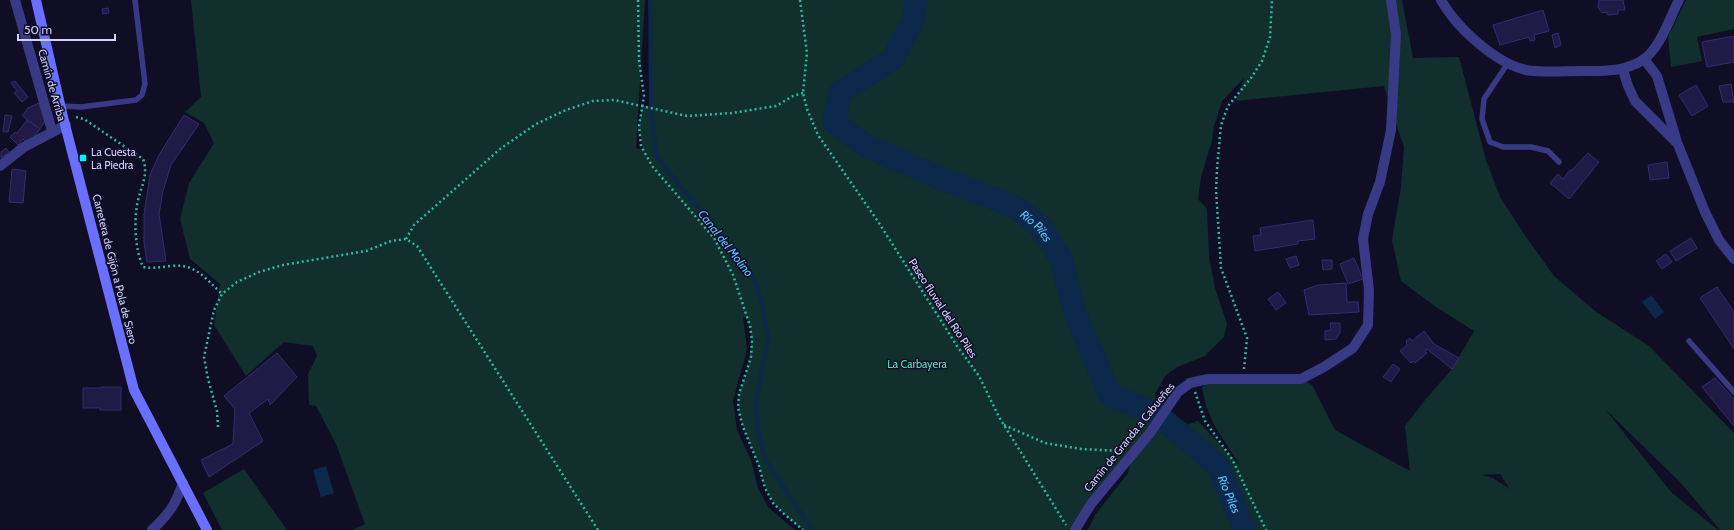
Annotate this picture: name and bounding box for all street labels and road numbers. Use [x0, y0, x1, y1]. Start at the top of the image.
street label: Camín de Arriba [35, 47, 69, 123]
street label: Carretera de Gijón a Pola de Siero [90, 193, 140, 345]
street label: Paseo fluvial del Rio Piles [906, 256, 981, 361]
street label: Camín de Granda a Cabueñes [1081, 379, 1178, 494]

